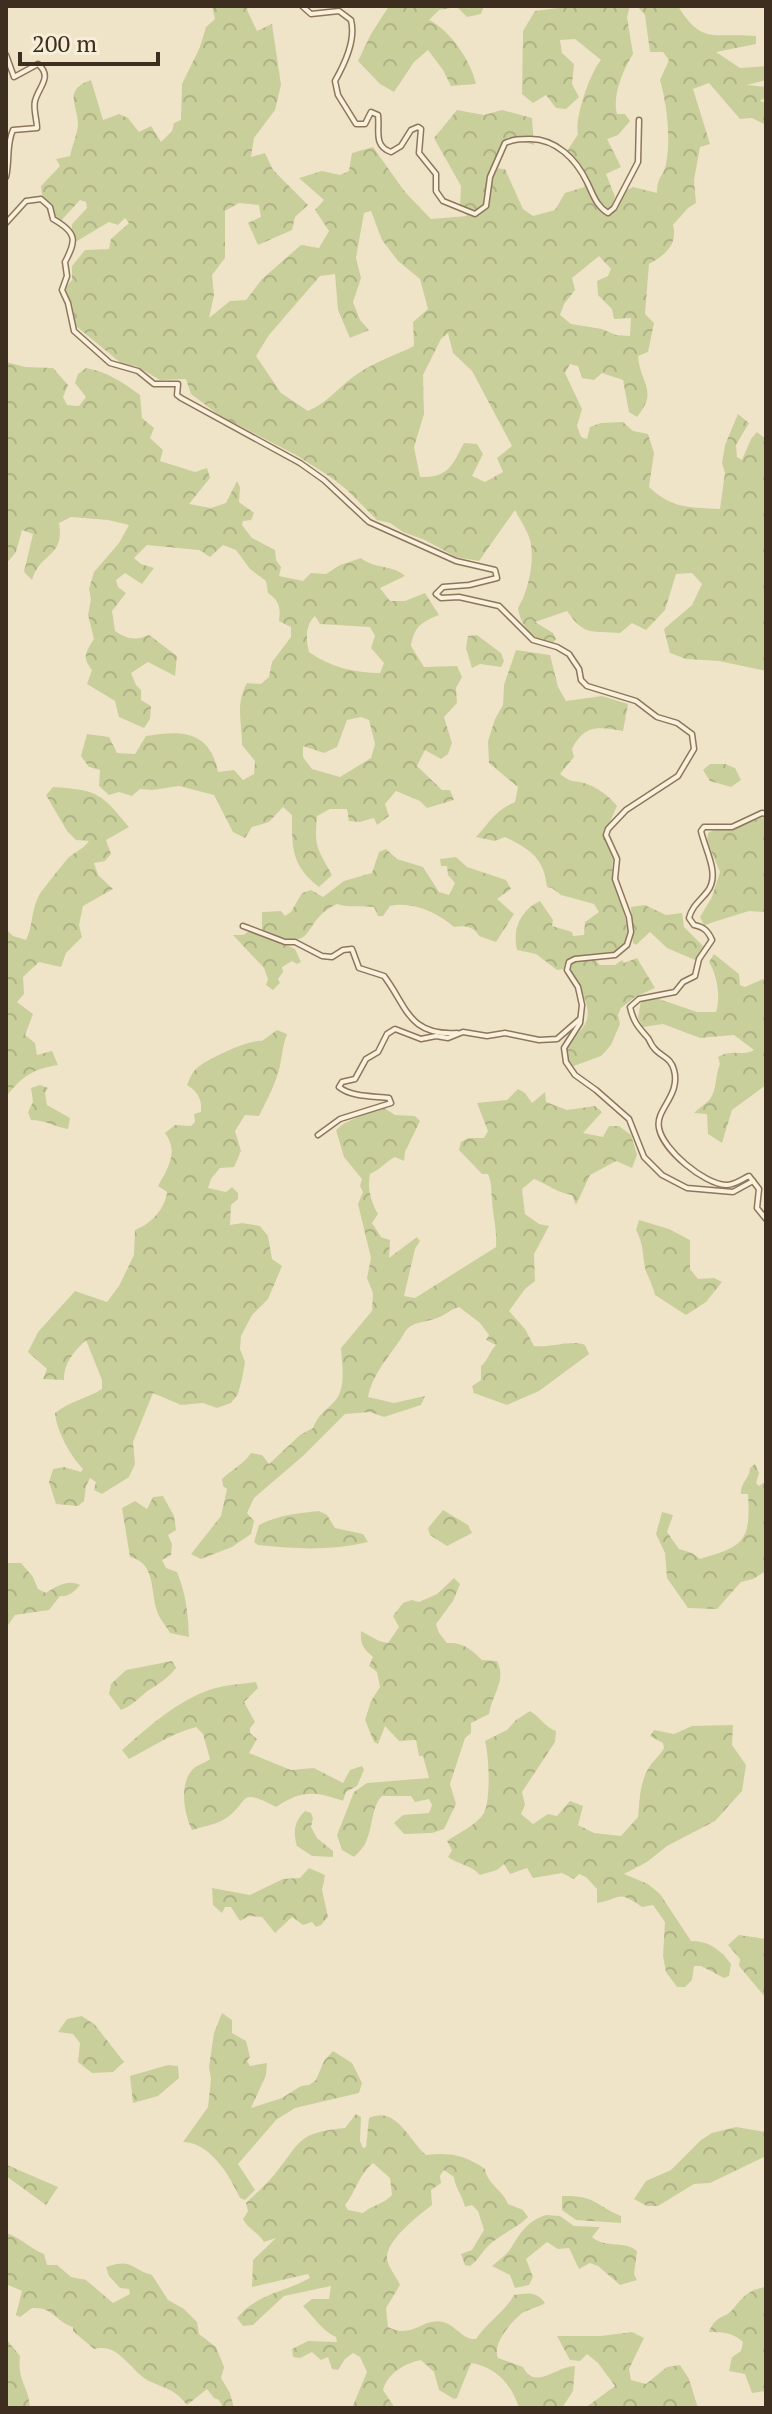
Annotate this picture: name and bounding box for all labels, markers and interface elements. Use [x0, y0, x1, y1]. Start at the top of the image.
scale bar [20, 16, 158, 66]
text: 200 m [32, 27, 97, 59]

